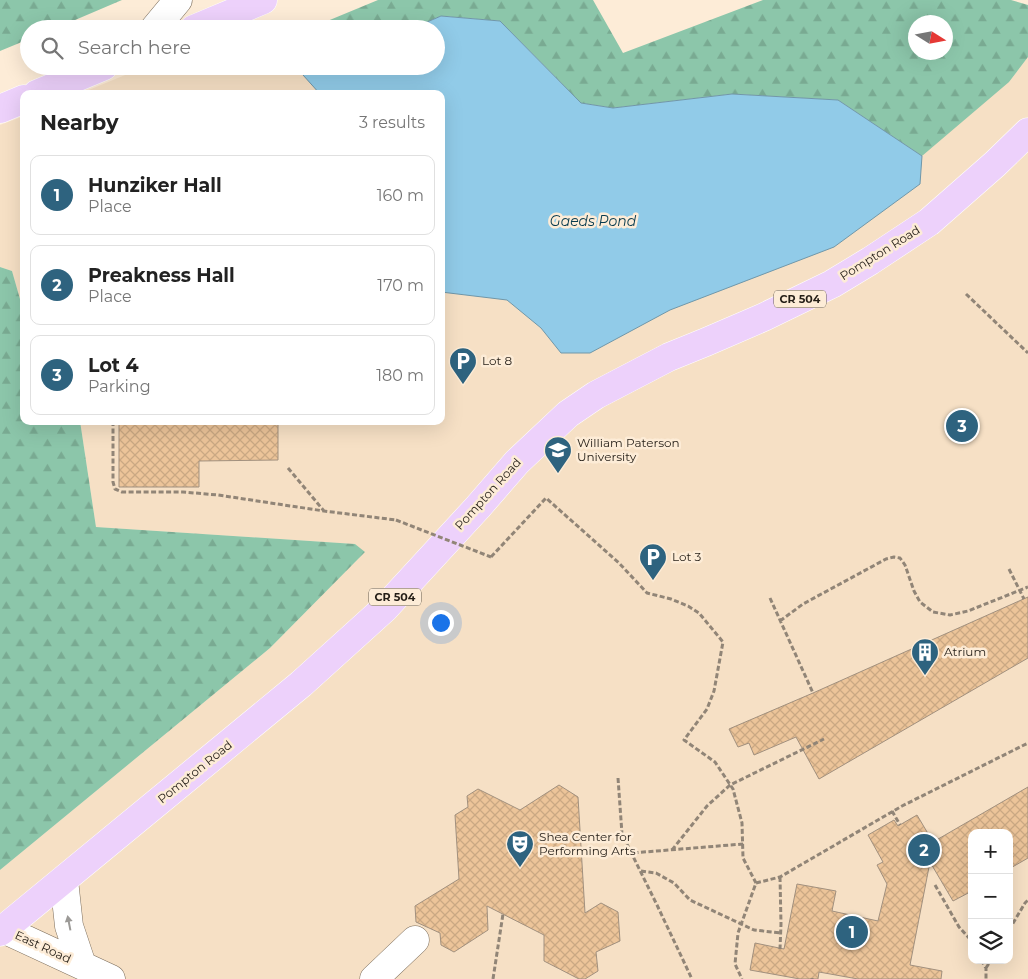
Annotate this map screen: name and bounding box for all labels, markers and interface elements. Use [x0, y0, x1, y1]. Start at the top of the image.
north arrow [908, 15, 953, 60]
search box [20, 20, 445, 75]
icon: search [38, 34, 66, 62]
text: Search here [78, 36, 191, 59]
text: Nearby [40, 110, 119, 135]
text: 3 results [359, 113, 425, 132]
text: Hunziker Hall [88, 174, 222, 197]
text: 1 [54, 186, 60, 205]
text: 160 m [377, 186, 424, 205]
text: Place [88, 197, 132, 216]
water label: Gaeds Pond [550, 212, 637, 230]
street label: Pompton Road [837, 222, 923, 283]
text: Preakness Hall [88, 264, 235, 287]
text: 2 [52, 276, 62, 295]
text: 170 m [377, 276, 424, 295]
text: Place [88, 287, 132, 306]
road number: CR 504 [774, 290, 826, 308]
parking icon: Lot 8 [448, 346, 478, 385]
place label: Lot 8 [482, 353, 513, 368]
text: Lot 4 [88, 354, 139, 377]
text: 3 [52, 366, 62, 385]
text: 180 m [376, 366, 424, 385]
text: Parking [88, 377, 151, 396]
pin: 3 [946, 407, 978, 445]
school or university icon: William Paterson University [543, 435, 573, 474]
place label: William Paterson University [577, 435, 680, 464]
street label: Pompton Road [451, 455, 524, 533]
parking icon: Lot 3 [638, 542, 668, 581]
place label: Lot 3 [672, 549, 702, 564]
road number: CR 504 [369, 588, 421, 606]
your location [428, 610, 454, 636]
building icon: Atrium [910, 637, 940, 676]
place label: Atrium [944, 644, 986, 659]
street label: Pompton Road [154, 737, 235, 806]
theatre icon: Shea Center for Performing Arts [505, 829, 535, 868]
place label: Shea Center for Performing Arts [539, 829, 636, 858]
map controls [968, 829, 1013, 964]
button: + [968, 829, 1013, 874]
pin: 2 [908, 831, 940, 869]
button: − [968, 874, 1013, 919]
pin: 1 [836, 913, 868, 951]
one-way arrow [65, 915, 73, 931]
button: layers [968, 919, 1013, 964]
street label: East Road [13, 927, 74, 966]

